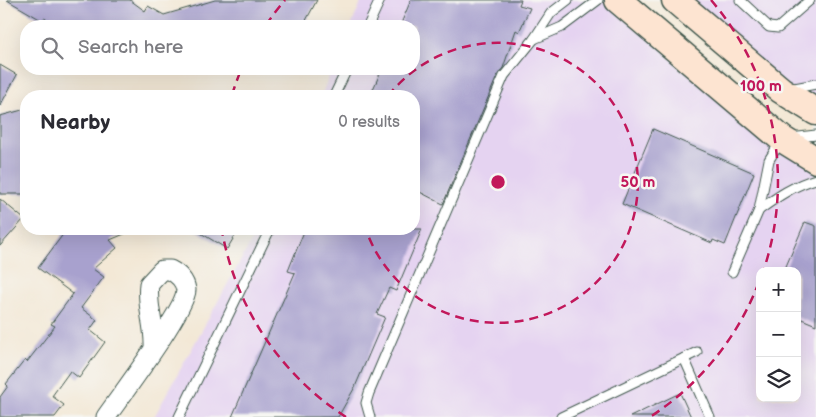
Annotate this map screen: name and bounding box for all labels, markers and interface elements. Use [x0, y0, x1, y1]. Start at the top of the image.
search box [20, 20, 420, 75]
icon: search [38, 34, 66, 62]
text: Search here [78, 36, 183, 59]
text: 100 m [740, 77, 782, 96]
text: Nearby [40, 110, 110, 135]
text: 0 results [338, 113, 400, 132]
centre of rings [489, 173, 507, 191]
text: 50 m [621, 173, 656, 192]
map controls [756, 267, 801, 402]
button: + [756, 267, 801, 312]
button: − [756, 312, 801, 357]
button: layers [756, 357, 801, 402]

